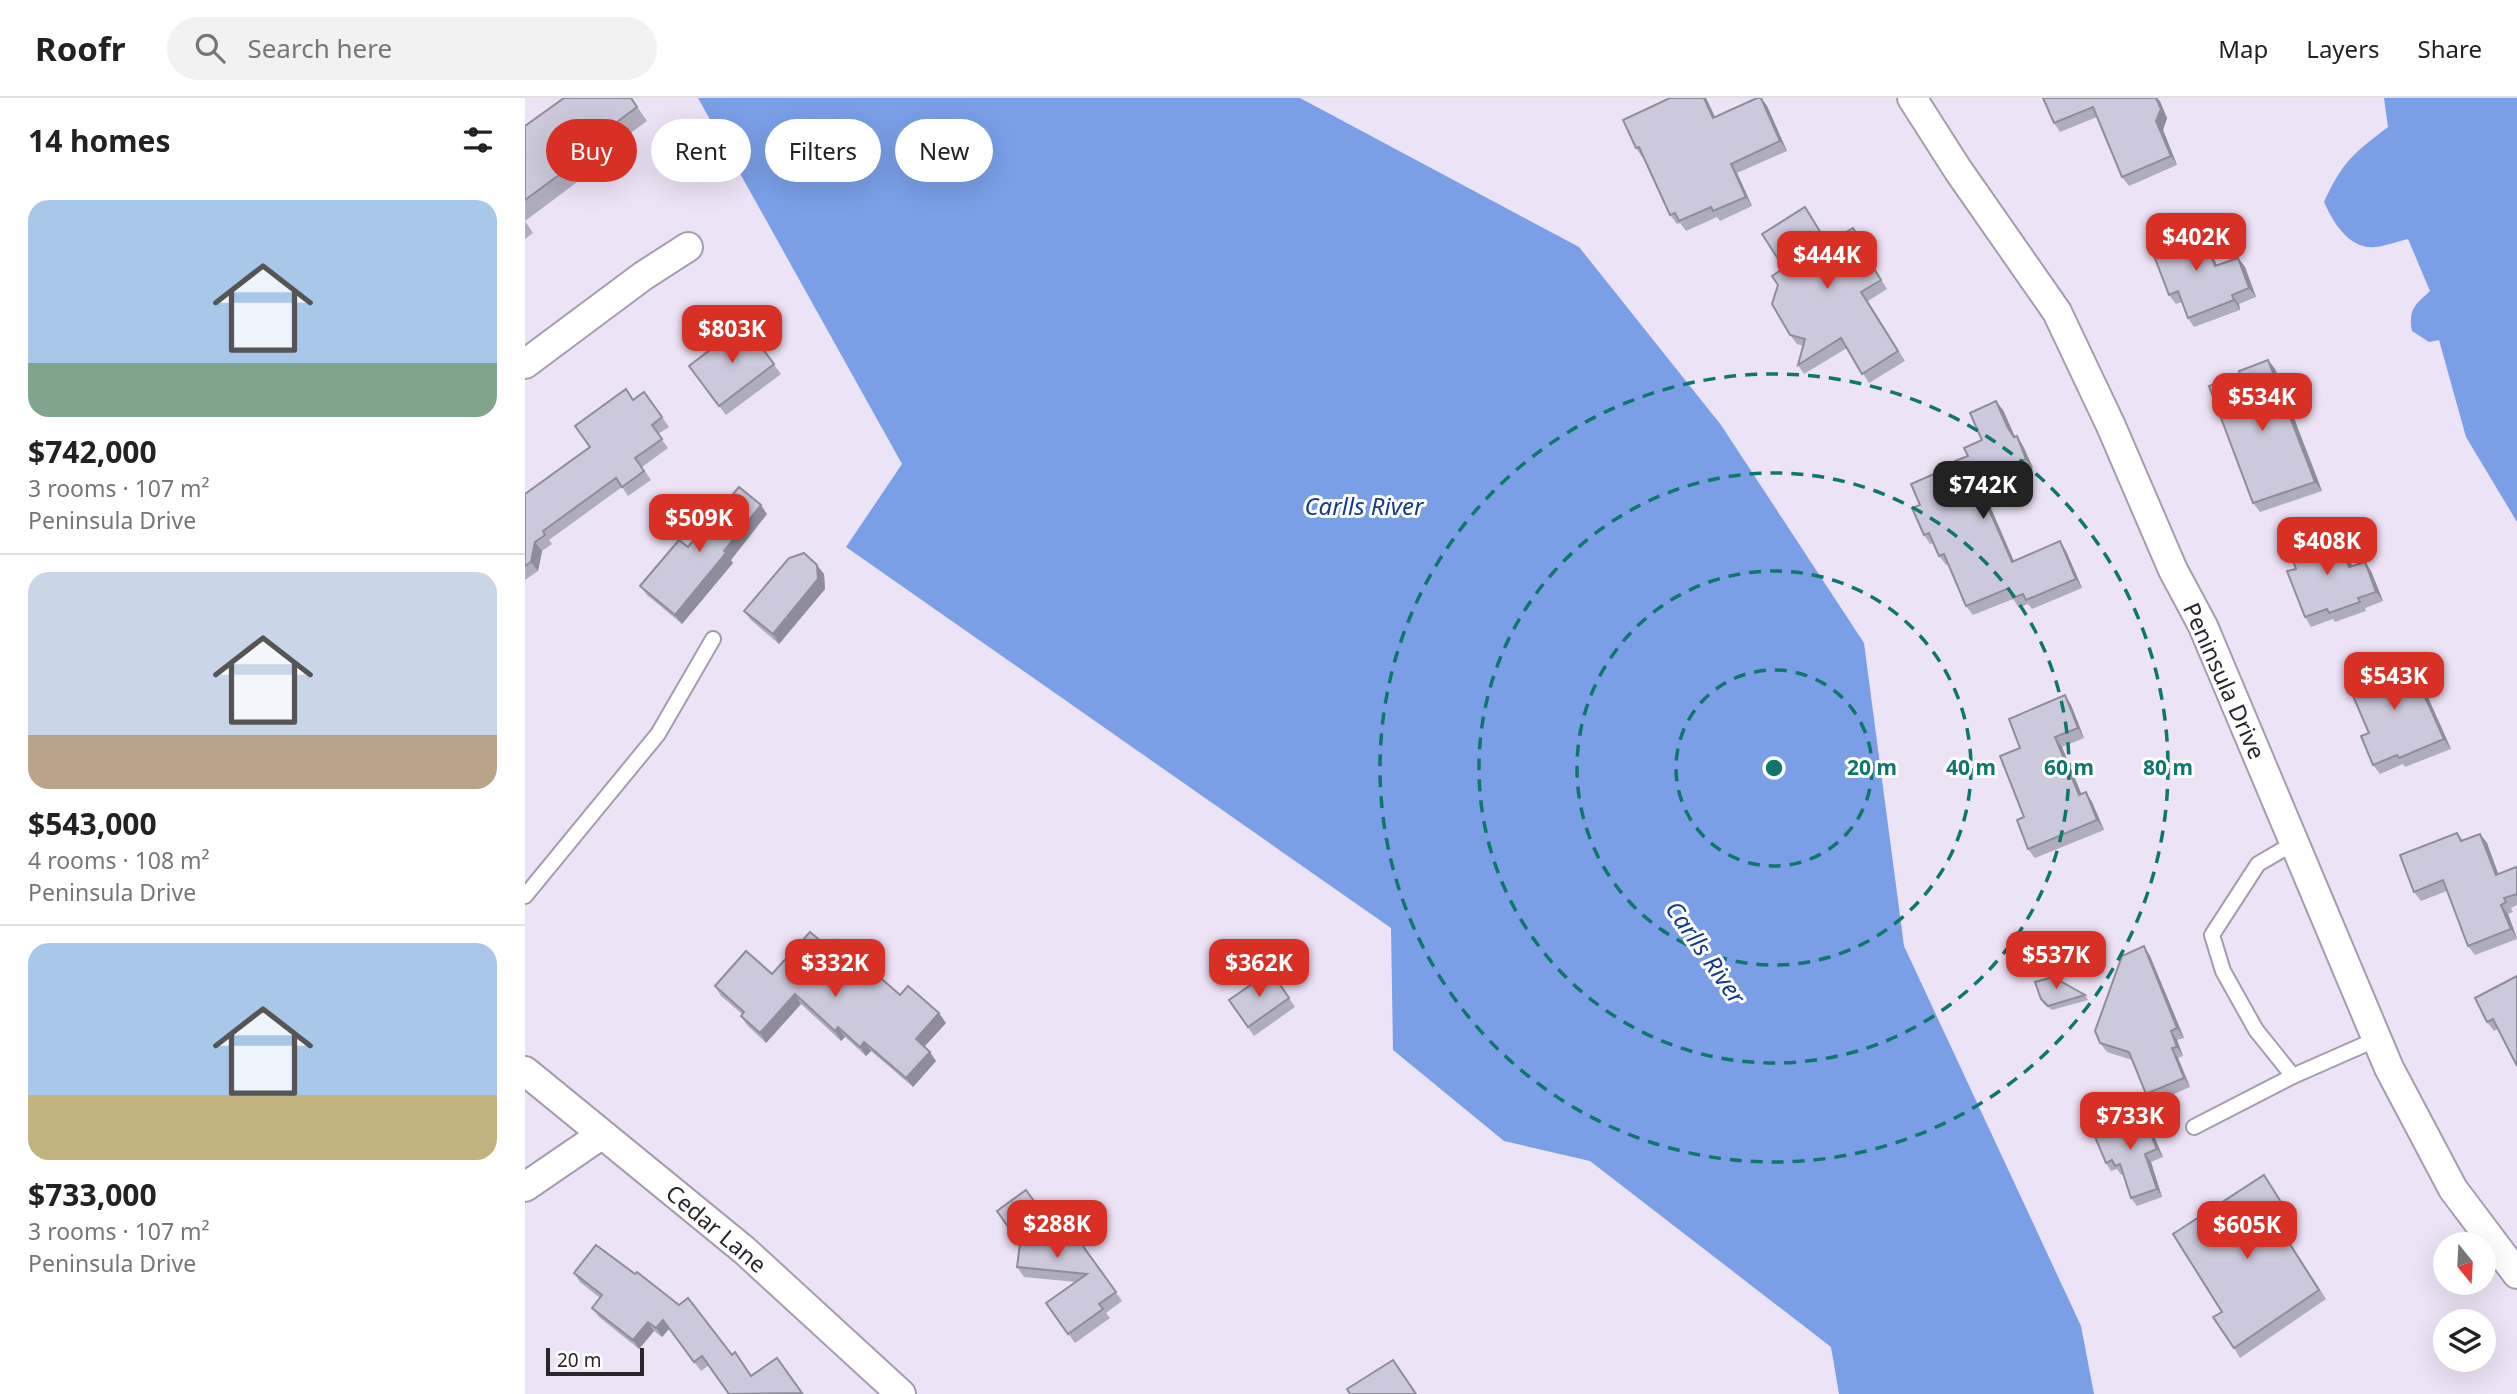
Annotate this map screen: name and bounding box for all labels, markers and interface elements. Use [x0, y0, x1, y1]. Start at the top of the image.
search box [167, 17, 657, 80]
text: Roofr [35, 26, 125, 71]
icon: search [191, 29, 229, 67]
text: Search here [247, 30, 392, 66]
text: Map [2218, 32, 2268, 65]
text: Layers [2306, 32, 2380, 65]
text: Share [2418, 32, 2482, 65]
chip: Buy [546, 119, 637, 182]
chip: Rent [651, 119, 751, 182]
chip: Filters [765, 119, 881, 182]
chip: New [895, 119, 993, 182]
text: 14 homes [28, 120, 171, 161]
icon: filters [459, 121, 497, 159]
pin: $402K [2147, 214, 2245, 273]
text: $402K [2162, 220, 2230, 252]
pin: $444K [1778, 232, 1876, 291]
text: $444K [1793, 238, 1861, 270]
icon: home [200, 245, 326, 371]
pin: $803K [683, 306, 781, 365]
text: $803K [698, 312, 766, 344]
pin: $534K [2213, 374, 2311, 433]
text: $534K [2228, 380, 2296, 412]
text: $742,000 [28, 431, 157, 472]
pin: $742K [1934, 462, 2032, 521]
text: $742K [1949, 468, 2017, 500]
text: 3 rooms · 107 m² [28, 472, 210, 504]
water label: Carlls River [1305, 489, 1425, 522]
pin: $509K [650, 494, 748, 554]
text: $509K [665, 501, 733, 533]
text: Peninsula Drive [28, 504, 196, 536]
pin: $408K [2278, 518, 2376, 577]
text: $408K [2293, 524, 2361, 556]
street label: Peninsula Drive [2176, 597, 2274, 764]
icon: home [200, 617, 326, 743]
pin: $543K [2345, 652, 2443, 712]
text: $543K [2360, 659, 2428, 691]
text: 20 m [1847, 753, 1897, 781]
text: 40 m [1946, 753, 1996, 781]
text: 60 m [2044, 753, 2094, 781]
text: 80 m [2143, 753, 2193, 781]
centre of rings [1762, 756, 1786, 780]
text: $543,000 [28, 803, 157, 844]
text: 4 rooms · 108 m² [28, 844, 210, 876]
text: Peninsula Drive [28, 876, 196, 908]
water label: Carlls River [1659, 894, 1755, 1012]
pin: $537K [2007, 932, 2105, 991]
text: $537K [2022, 938, 2090, 970]
pin: $332K [786, 940, 884, 999]
pin: $362K [1210, 940, 1308, 999]
text: $332K [801, 946, 869, 978]
text: $362K [1225, 946, 1293, 978]
icon: home [200, 988, 326, 1114]
pin: $733K [2081, 1093, 2179, 1152]
text: $733K [2096, 1099, 2164, 1131]
text: $733,000 [28, 1174, 157, 1215]
street label: Cedar Lane [660, 1177, 774, 1280]
pin: $288K [1008, 1200, 1106, 1260]
pin: $605K [2198, 1202, 2296, 1261]
text: $288K [1023, 1207, 1091, 1239]
text: $605K [2213, 1208, 2281, 1240]
text: 3 rooms · 107 m² [28, 1215, 210, 1247]
north arrow [2433, 1232, 2495, 1295]
map controls [2433, 1232, 2496, 1372]
text: Peninsula Drive [28, 1247, 196, 1279]
button: layers [2433, 1309, 2496, 1372]
scale bar [546, 1345, 644, 1377]
text: 20 m [557, 1347, 601, 1373]

